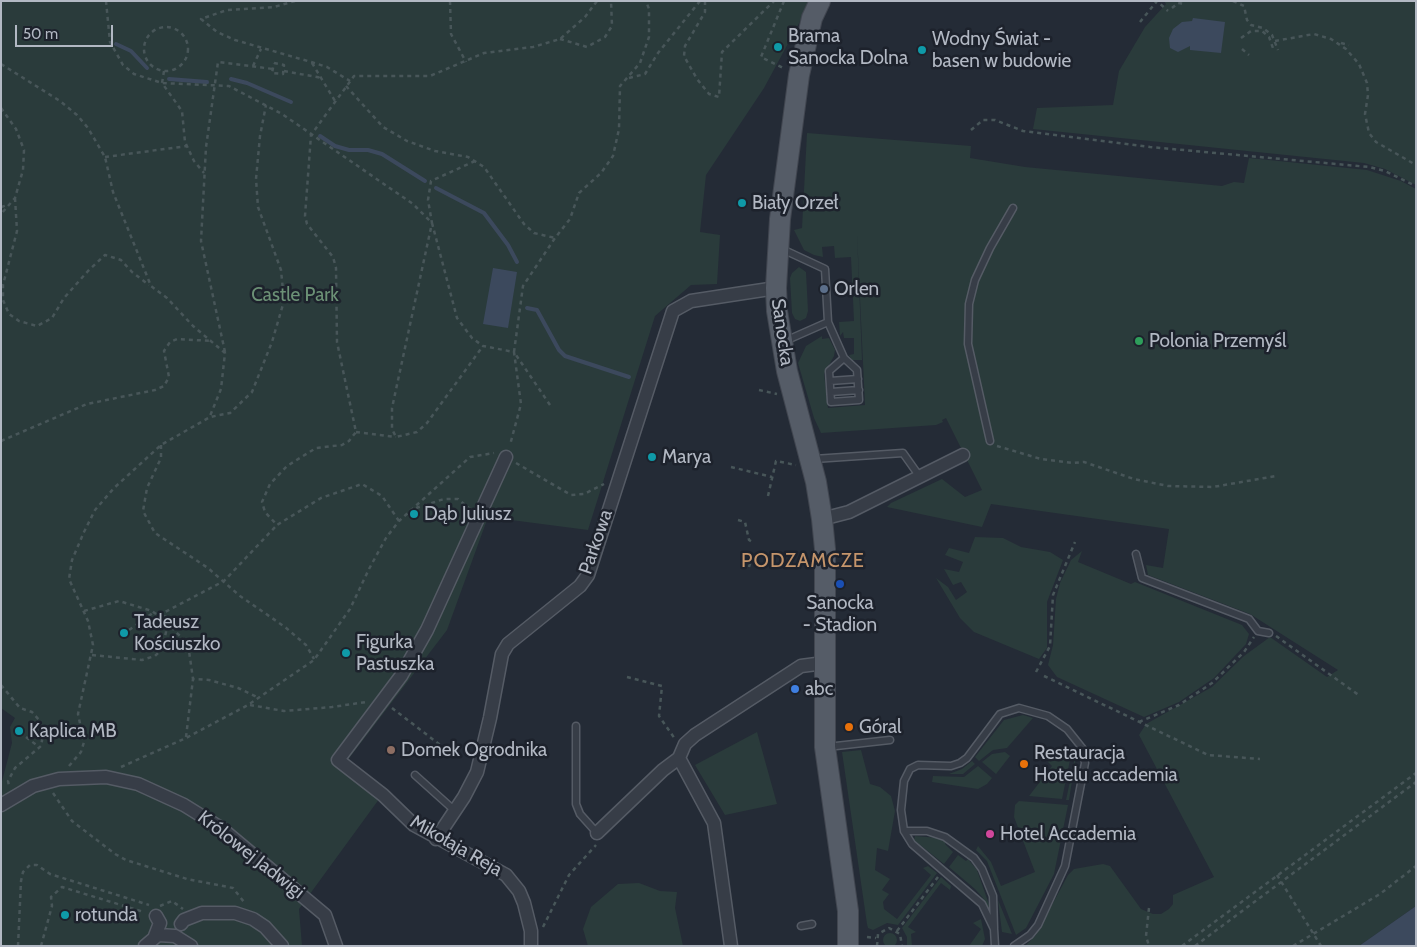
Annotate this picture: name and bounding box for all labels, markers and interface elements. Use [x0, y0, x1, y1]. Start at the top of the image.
scale bar [18, 15, 115, 47]
text: 50 m [23, 25, 58, 43]
place label: Brama Sanocka Dolna [788, 25, 908, 69]
place label: Wodny Świat - basen w budowie [932, 28, 1071, 72]
marker: Brama Sanocka Dolna [772, 41, 784, 53]
marker: Wodny Świat - basen w budowie [916, 44, 928, 56]
place label: Biały Orzeł [752, 192, 838, 214]
marker: Biały Orzeł [736, 197, 748, 209]
place label: Orlen [834, 278, 879, 300]
marker: Orlen [818, 283, 830, 295]
park label: Castle Park [251, 284, 339, 306]
street label: Sanocka [766, 297, 798, 367]
place label: Polonia Przemyśl [1149, 330, 1286, 352]
marker: Polonia Przemyśl [1133, 335, 1145, 347]
place label: Marya [662, 446, 711, 468]
marker: Marya [646, 451, 658, 463]
place label: Dąb Juliusz [424, 503, 512, 525]
street label: Parkowa [574, 507, 618, 577]
marker: Dąb Juliusz [408, 508, 420, 520]
district label: PODZAMCZE [740, 549, 866, 573]
marker: Sanocka - Stadion [834, 578, 846, 590]
place label: Sanocka - Stadion [803, 592, 877, 636]
place label: Tadeusz Kościuszko [134, 611, 220, 655]
marker: Tadeusz Kościuszko [118, 627, 130, 639]
place label: Figurka Pastuszka [356, 631, 434, 675]
marker: Figurka Pastuszka [340, 647, 352, 659]
place label: abc [805, 678, 833, 700]
marker: abc [789, 683, 801, 695]
place label: Góral [859, 716, 902, 738]
place label: Kaplica MB [29, 720, 117, 742]
marker: Góral [843, 721, 855, 733]
marker: Kaplica MB [13, 725, 25, 737]
place label: Domek Ogrodnika [401, 739, 547, 761]
place label: Restauracja Hotelu accademia [1034, 742, 1178, 786]
marker: Domek Ogrodnika [385, 744, 397, 756]
marker: Restauracja Hotelu accademia [1018, 758, 1030, 770]
street label: Królowej Jadwigi [193, 806, 309, 904]
street label: Mikołaja Reja [406, 810, 506, 882]
place label: Hotel Accademia [1000, 823, 1136, 845]
marker: Hotel Accademia [984, 828, 996, 840]
place label: rotunda [75, 904, 138, 926]
marker: rotunda [59, 909, 71, 921]

